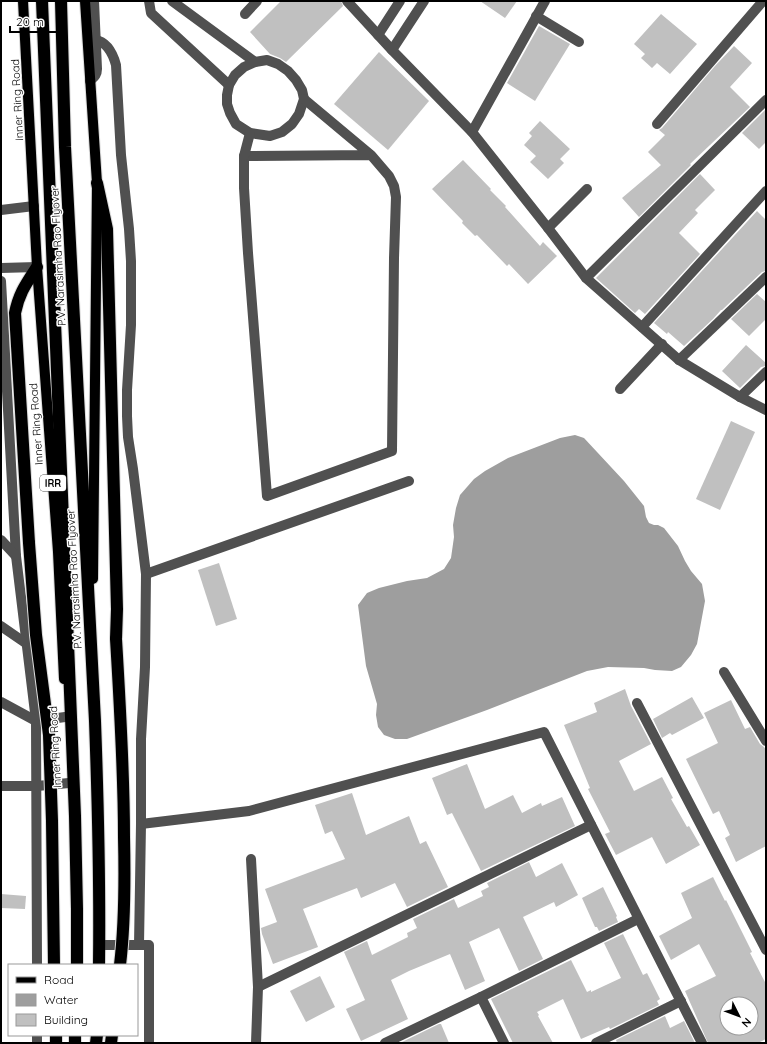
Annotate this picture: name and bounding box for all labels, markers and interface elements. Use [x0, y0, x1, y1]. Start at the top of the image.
scale bar [10, 8, 63, 34]
text: 20 m [16, 14, 44, 29]
street label: Inner Ring Road [8, 59, 26, 141]
street label: P.V. Narasimha Rao Flyover [47, 185, 69, 326]
street label: Inner Ring Road [26, 383, 46, 465]
road number: IRR [40, 475, 66, 491]
street label: P.V. Narasimha Rao Flyover [63, 508, 85, 649]
street label: Inner Ring Road [46, 706, 64, 788]
legend [8, 964, 138, 1036]
text: Road [44, 972, 74, 987]
text: Water [44, 992, 79, 1007]
north arrow [719, 996, 759, 1036]
text: Building [44, 1012, 88, 1027]
text: N [739, 1015, 754, 1030]

